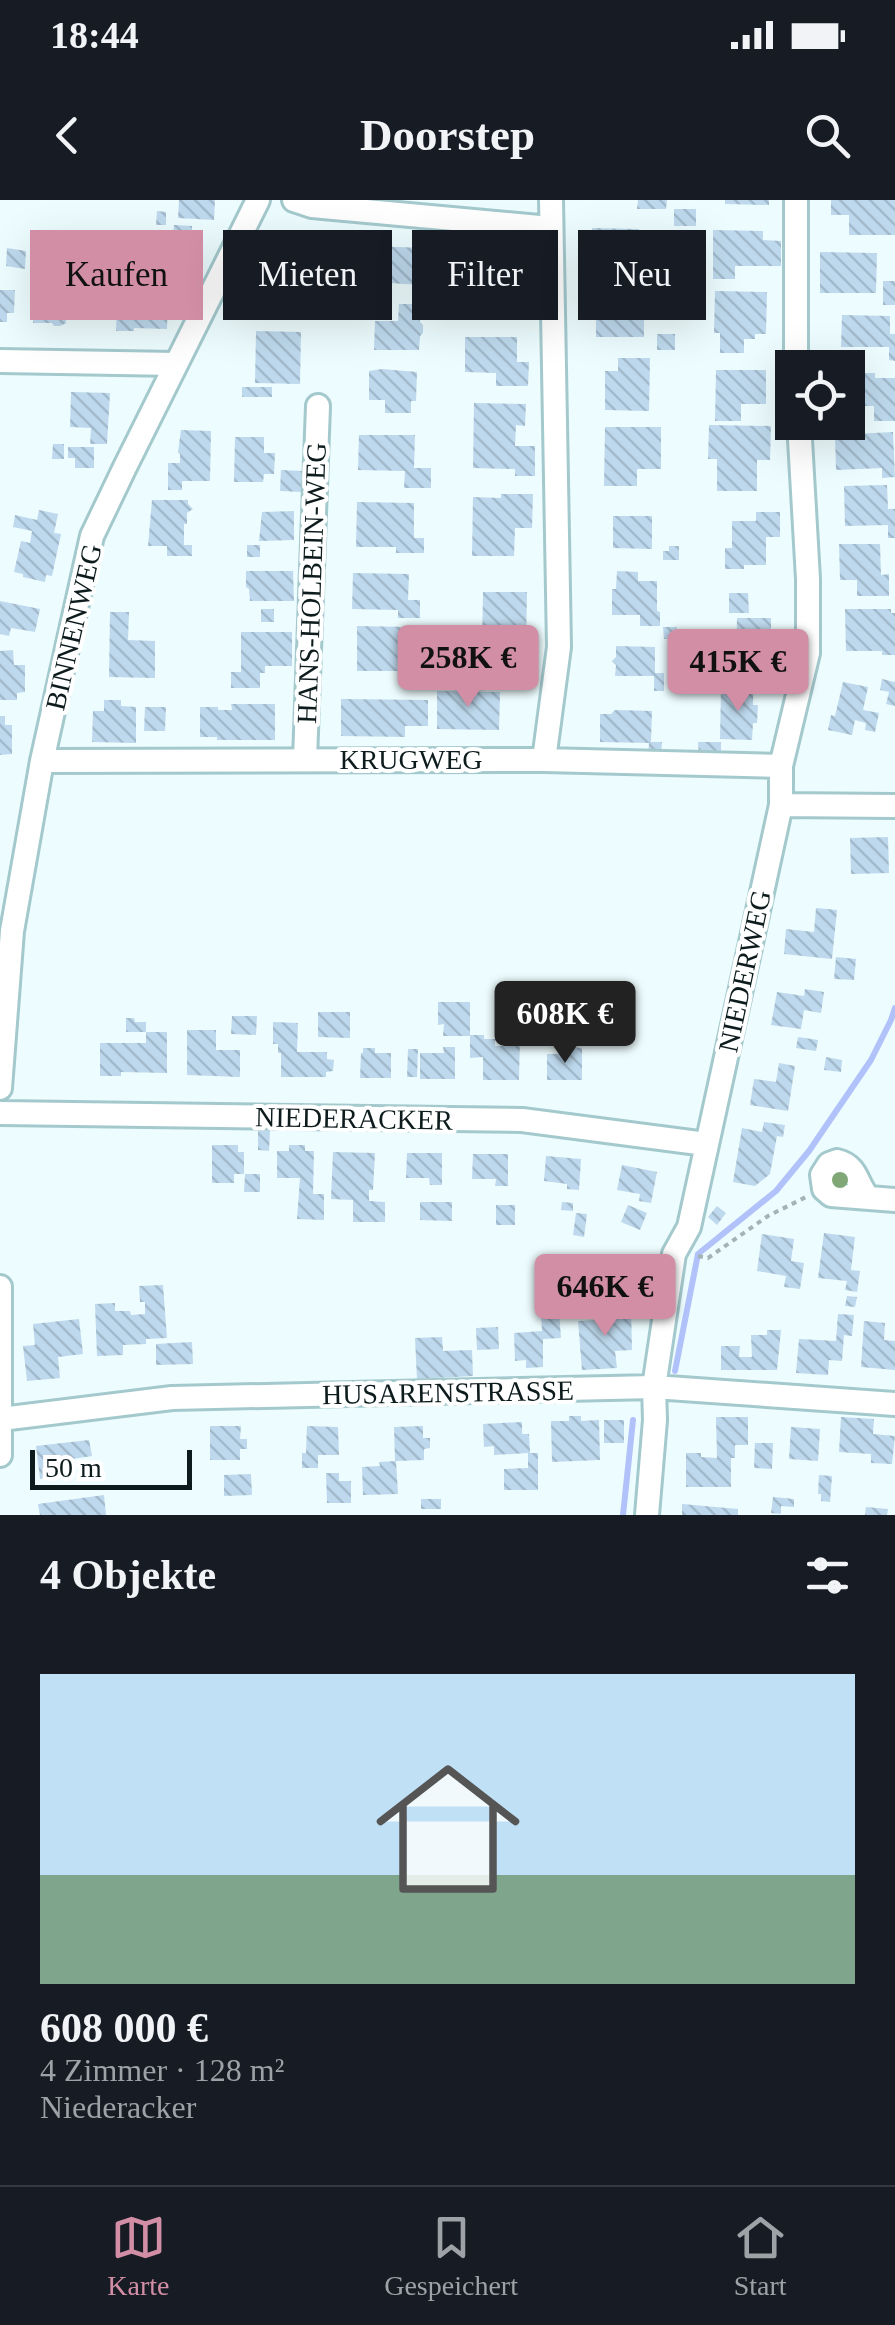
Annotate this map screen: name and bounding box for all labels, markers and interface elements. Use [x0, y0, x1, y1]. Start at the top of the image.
text: 18:44 [50, 14, 139, 56]
icon: back [40, 108, 95, 163]
icon: search [800, 108, 855, 163]
text: Doorstep [360, 110, 535, 160]
chip: Kaufen [30, 230, 203, 320]
chip: Mieten [223, 230, 392, 320]
chip: Filter [412, 230, 558, 320]
chip: Neu [578, 230, 706, 320]
map controls [775, 350, 865, 440]
button: locate [775, 350, 865, 440]
street label: HANS-HOLBEIN-WEG [291, 442, 332, 724]
street label: BINNENWEG [39, 541, 108, 713]
pin: 258K € [387, 625, 549, 710]
pin: 415K € [657, 629, 819, 714]
text: 258K € [420, 639, 516, 675]
text: 415K € [690, 643, 786, 679]
street label: KRUGWEG [339, 744, 483, 775]
street label: NIEDERWEG [712, 887, 777, 1055]
pin: 608K € [484, 981, 646, 1066]
text: 608K € [517, 995, 613, 1031]
street label: NIEDERACKER [255, 1101, 453, 1136]
pin: 646K € [524, 1254, 686, 1339]
text: 646K € [557, 1268, 653, 1304]
street label: HUSARENSTRASSE [322, 1375, 574, 1410]
scale bar [30, 1445, 192, 1490]
text: 50 m [45, 1452, 102, 1483]
icon: filters [800, 1548, 855, 1603]
text: 4 Objekte [40, 1552, 216, 1598]
icon: home [358, 1739, 538, 1919]
text: 608 000 € [40, 2005, 208, 2051]
text: 4 Zimmer · 128 m² [40, 2052, 284, 2088]
text: Niederacker [40, 2089, 196, 2125]
tab: Karte [107, 2210, 170, 2302]
tab: Gespeichert [384, 2210, 518, 2302]
tab: Start [733, 2210, 788, 2302]

